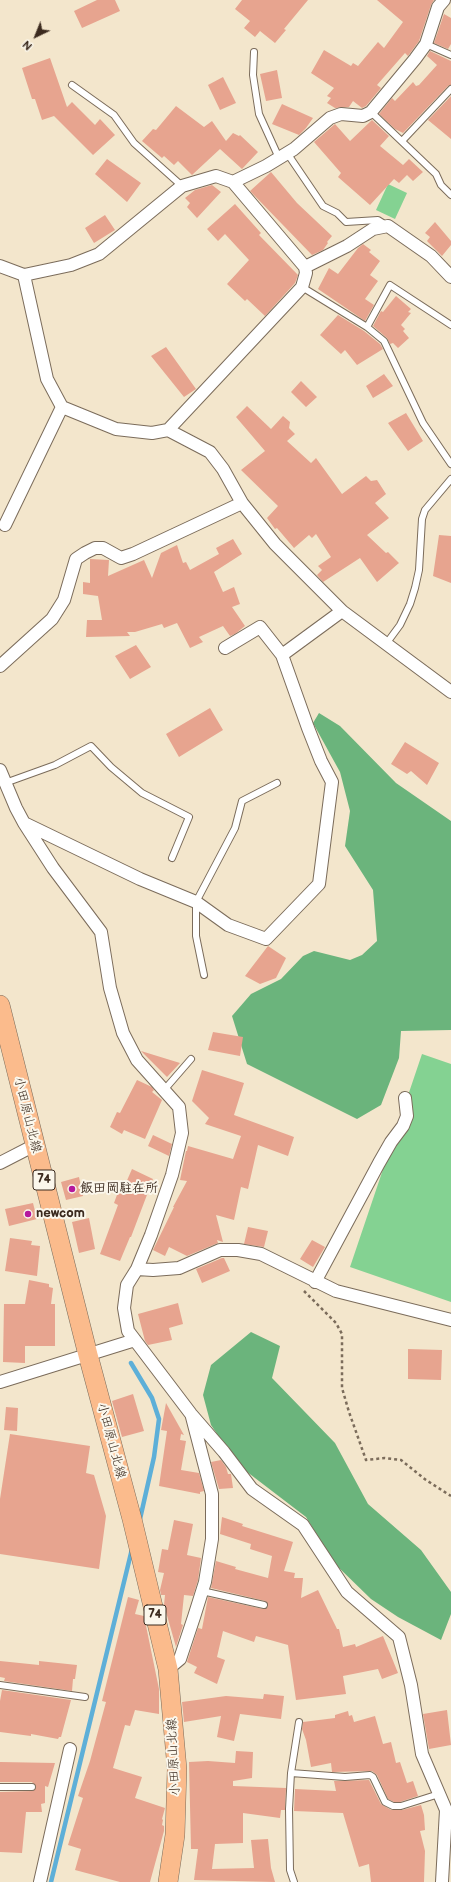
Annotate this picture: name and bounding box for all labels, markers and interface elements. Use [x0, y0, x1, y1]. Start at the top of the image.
north arrow [16, 16, 56, 56]
text: N [20, 38, 35, 53]
street label: 小田原山北線 [10, 1075, 44, 1155]
road number: 74 [33, 1170, 55, 1190]
place label: 飯田岡駐在所 [80, 1181, 158, 1197]
marker: 飯田岡駐在所 [67, 1184, 77, 1194]
place label: newcom [36, 1206, 85, 1222]
marker: newcom [23, 1209, 33, 1219]
street label: 小田原山北線 [93, 1401, 129, 1481]
road number: 74 [144, 1605, 166, 1625]
street label: 小田原山北線 [164, 1718, 184, 1796]

